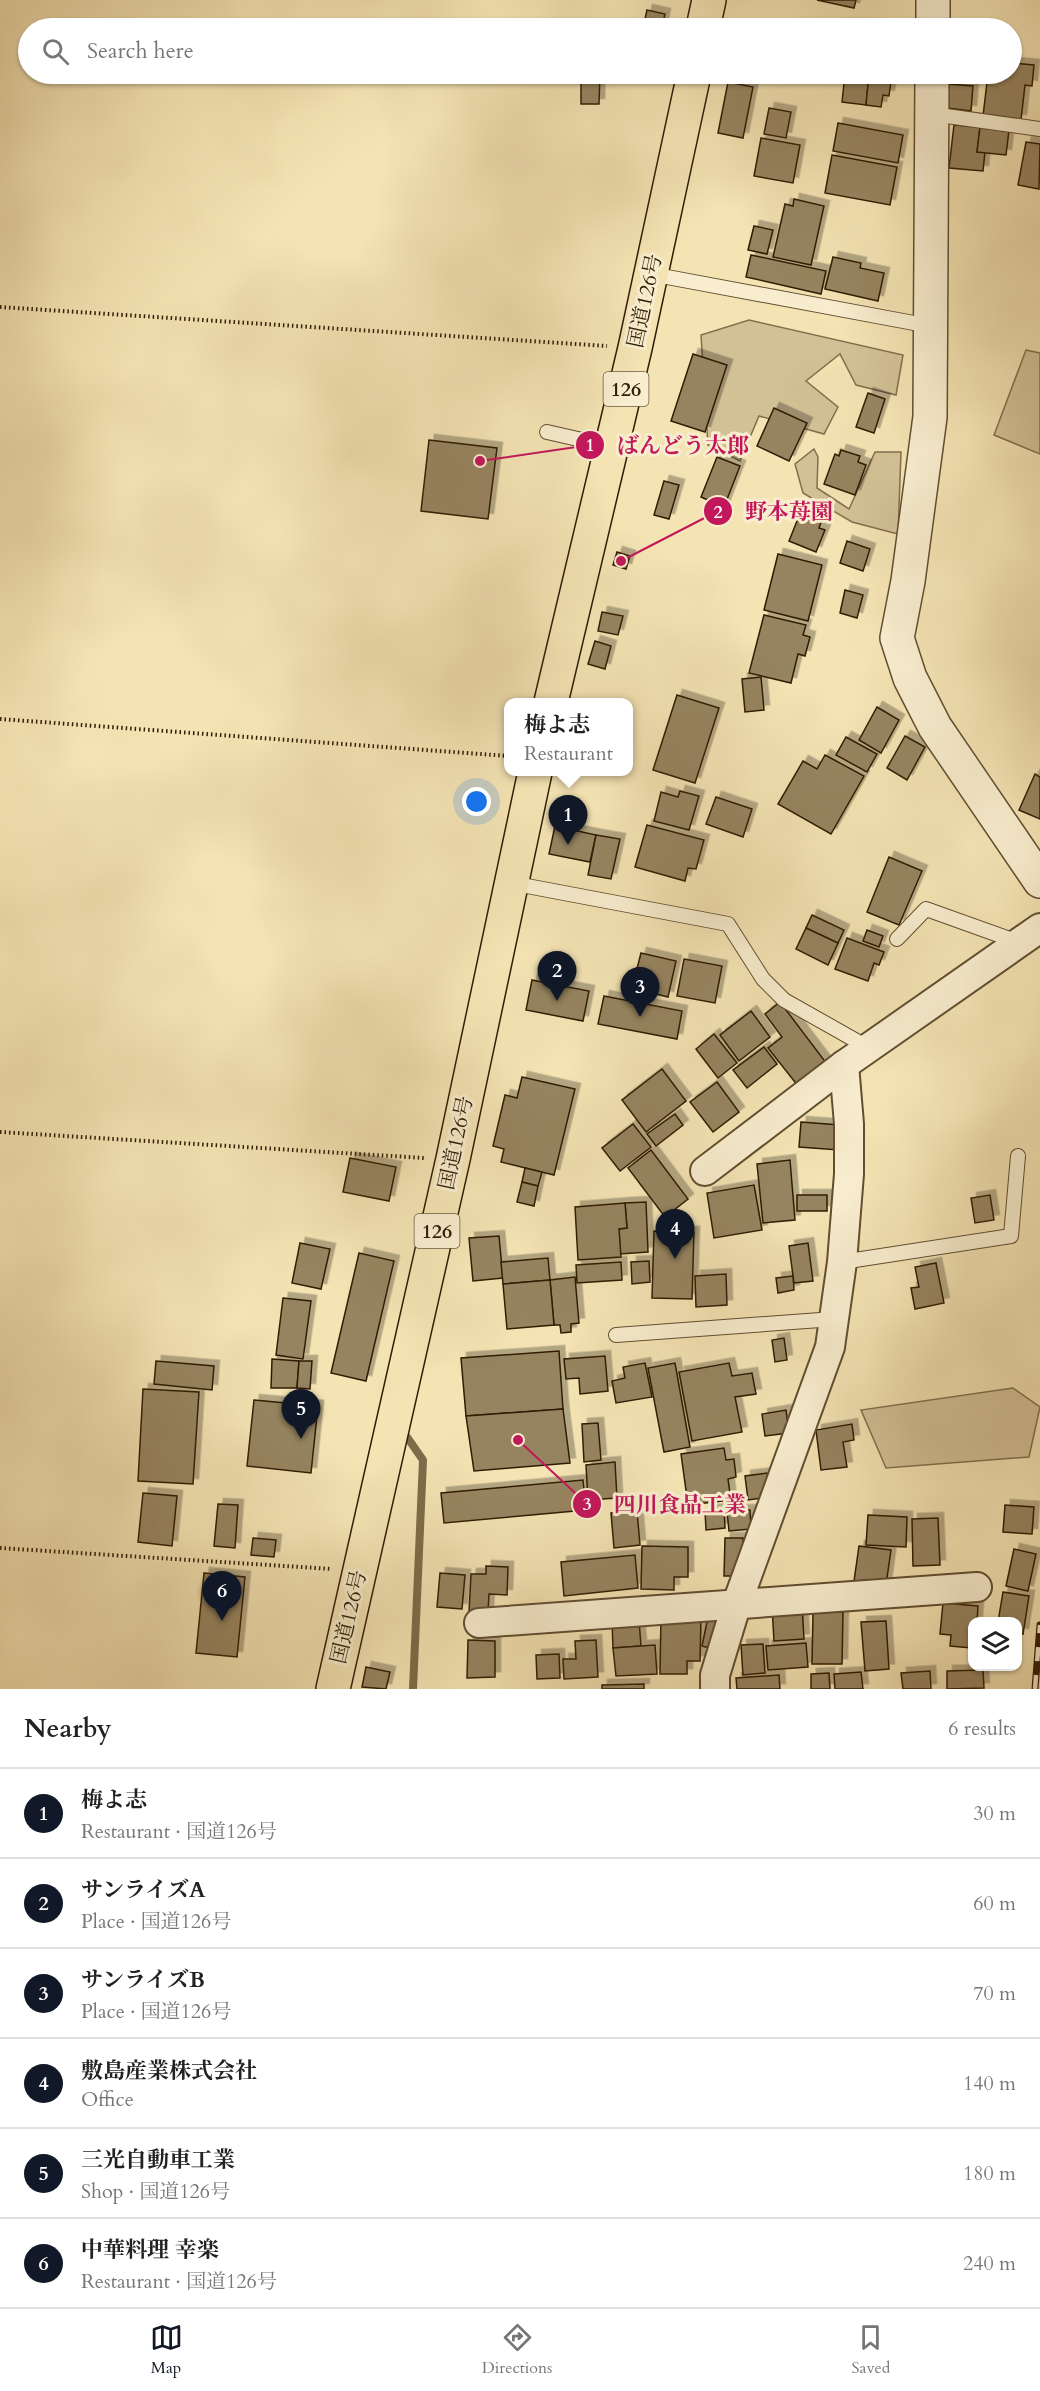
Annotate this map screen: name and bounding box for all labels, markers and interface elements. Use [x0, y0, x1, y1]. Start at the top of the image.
search box [18, 18, 1022, 84]
icon: search [39, 35, 72, 68]
text: Search here [87, 36, 194, 66]
street label: 国道126号 [621, 251, 669, 351]
road number: 126 [604, 372, 648, 406]
callout: ばんどう太郎 [575, 425, 761, 465]
text: ばんどう太郎 [617, 431, 749, 461]
text: 1 [585, 433, 595, 458]
callout: 野本苺園 [703, 491, 845, 531]
text: 野本苺園 [745, 497, 833, 527]
text: 2 [713, 500, 723, 525]
popup [504, 698, 633, 776]
text: 梅よ志 [524, 710, 590, 740]
text: Restaurant [524, 740, 613, 767]
your location [462, 787, 491, 816]
pin: 1 [548, 796, 588, 845]
pin: 2 [538, 952, 576, 1001]
pin: 3 [620, 968, 660, 1017]
street label: 国道126号 [432, 1093, 480, 1193]
pin: 4 [656, 1210, 694, 1259]
road number: 126 [414, 1214, 460, 1248]
pin: 5 [282, 1390, 320, 1439]
callout: 四川食品工業 [572, 1484, 758, 1524]
text: 四川食品工業 [614, 1490, 746, 1520]
text: 3 [582, 1492, 592, 1517]
street label: 国道126号 [324, 1567, 374, 1667]
pin: 6 [202, 1572, 242, 1621]
map controls [968, 1617, 1022, 1671]
button: layers [968, 1617, 1022, 1671]
text: Nearby [24, 1711, 112, 1746]
text: 6 results [948, 1715, 1016, 1742]
text: 梅よ志 [81, 1785, 147, 1815]
text: 1 [38, 1800, 49, 1827]
text: 30 m [973, 1800, 1016, 1827]
text: Restaurant · 国道126号 [81, 1818, 277, 1845]
text: サンライズA [81, 1875, 206, 1905]
text: 2 [38, 1890, 49, 1917]
text: 60 m [973, 1890, 1016, 1917]
text: Place · 国道126号 [81, 1908, 231, 1935]
text: サンライズB [81, 1965, 205, 1995]
text: 3 [38, 1980, 49, 2007]
text: 70 m [973, 1980, 1016, 2007]
text: Place · 国道126号 [81, 1998, 231, 2025]
text: 敷島産業株式会社 [81, 2056, 257, 2086]
text: 4 [38, 2070, 49, 2097]
text: 140 m [963, 2070, 1016, 2097]
text: Office [81, 2086, 134, 2113]
text: 三光自動車工業 [81, 2145, 235, 2175]
text: 5 [38, 2160, 49, 2187]
text: 180 m [963, 2160, 1016, 2187]
text: Shop · 国道126号 [81, 2178, 230, 2205]
text: 中華料理 幸楽 [81, 2235, 219, 2265]
text: 6 [38, 2250, 49, 2277]
text: 240 m [963, 2250, 1016, 2277]
text: Restaurant · 国道126号 [81, 2268, 277, 2295]
tab: Map [150, 2321, 183, 2379]
tab: Directions [482, 2321, 552, 2379]
tab: Saved [852, 2321, 890, 2379]

